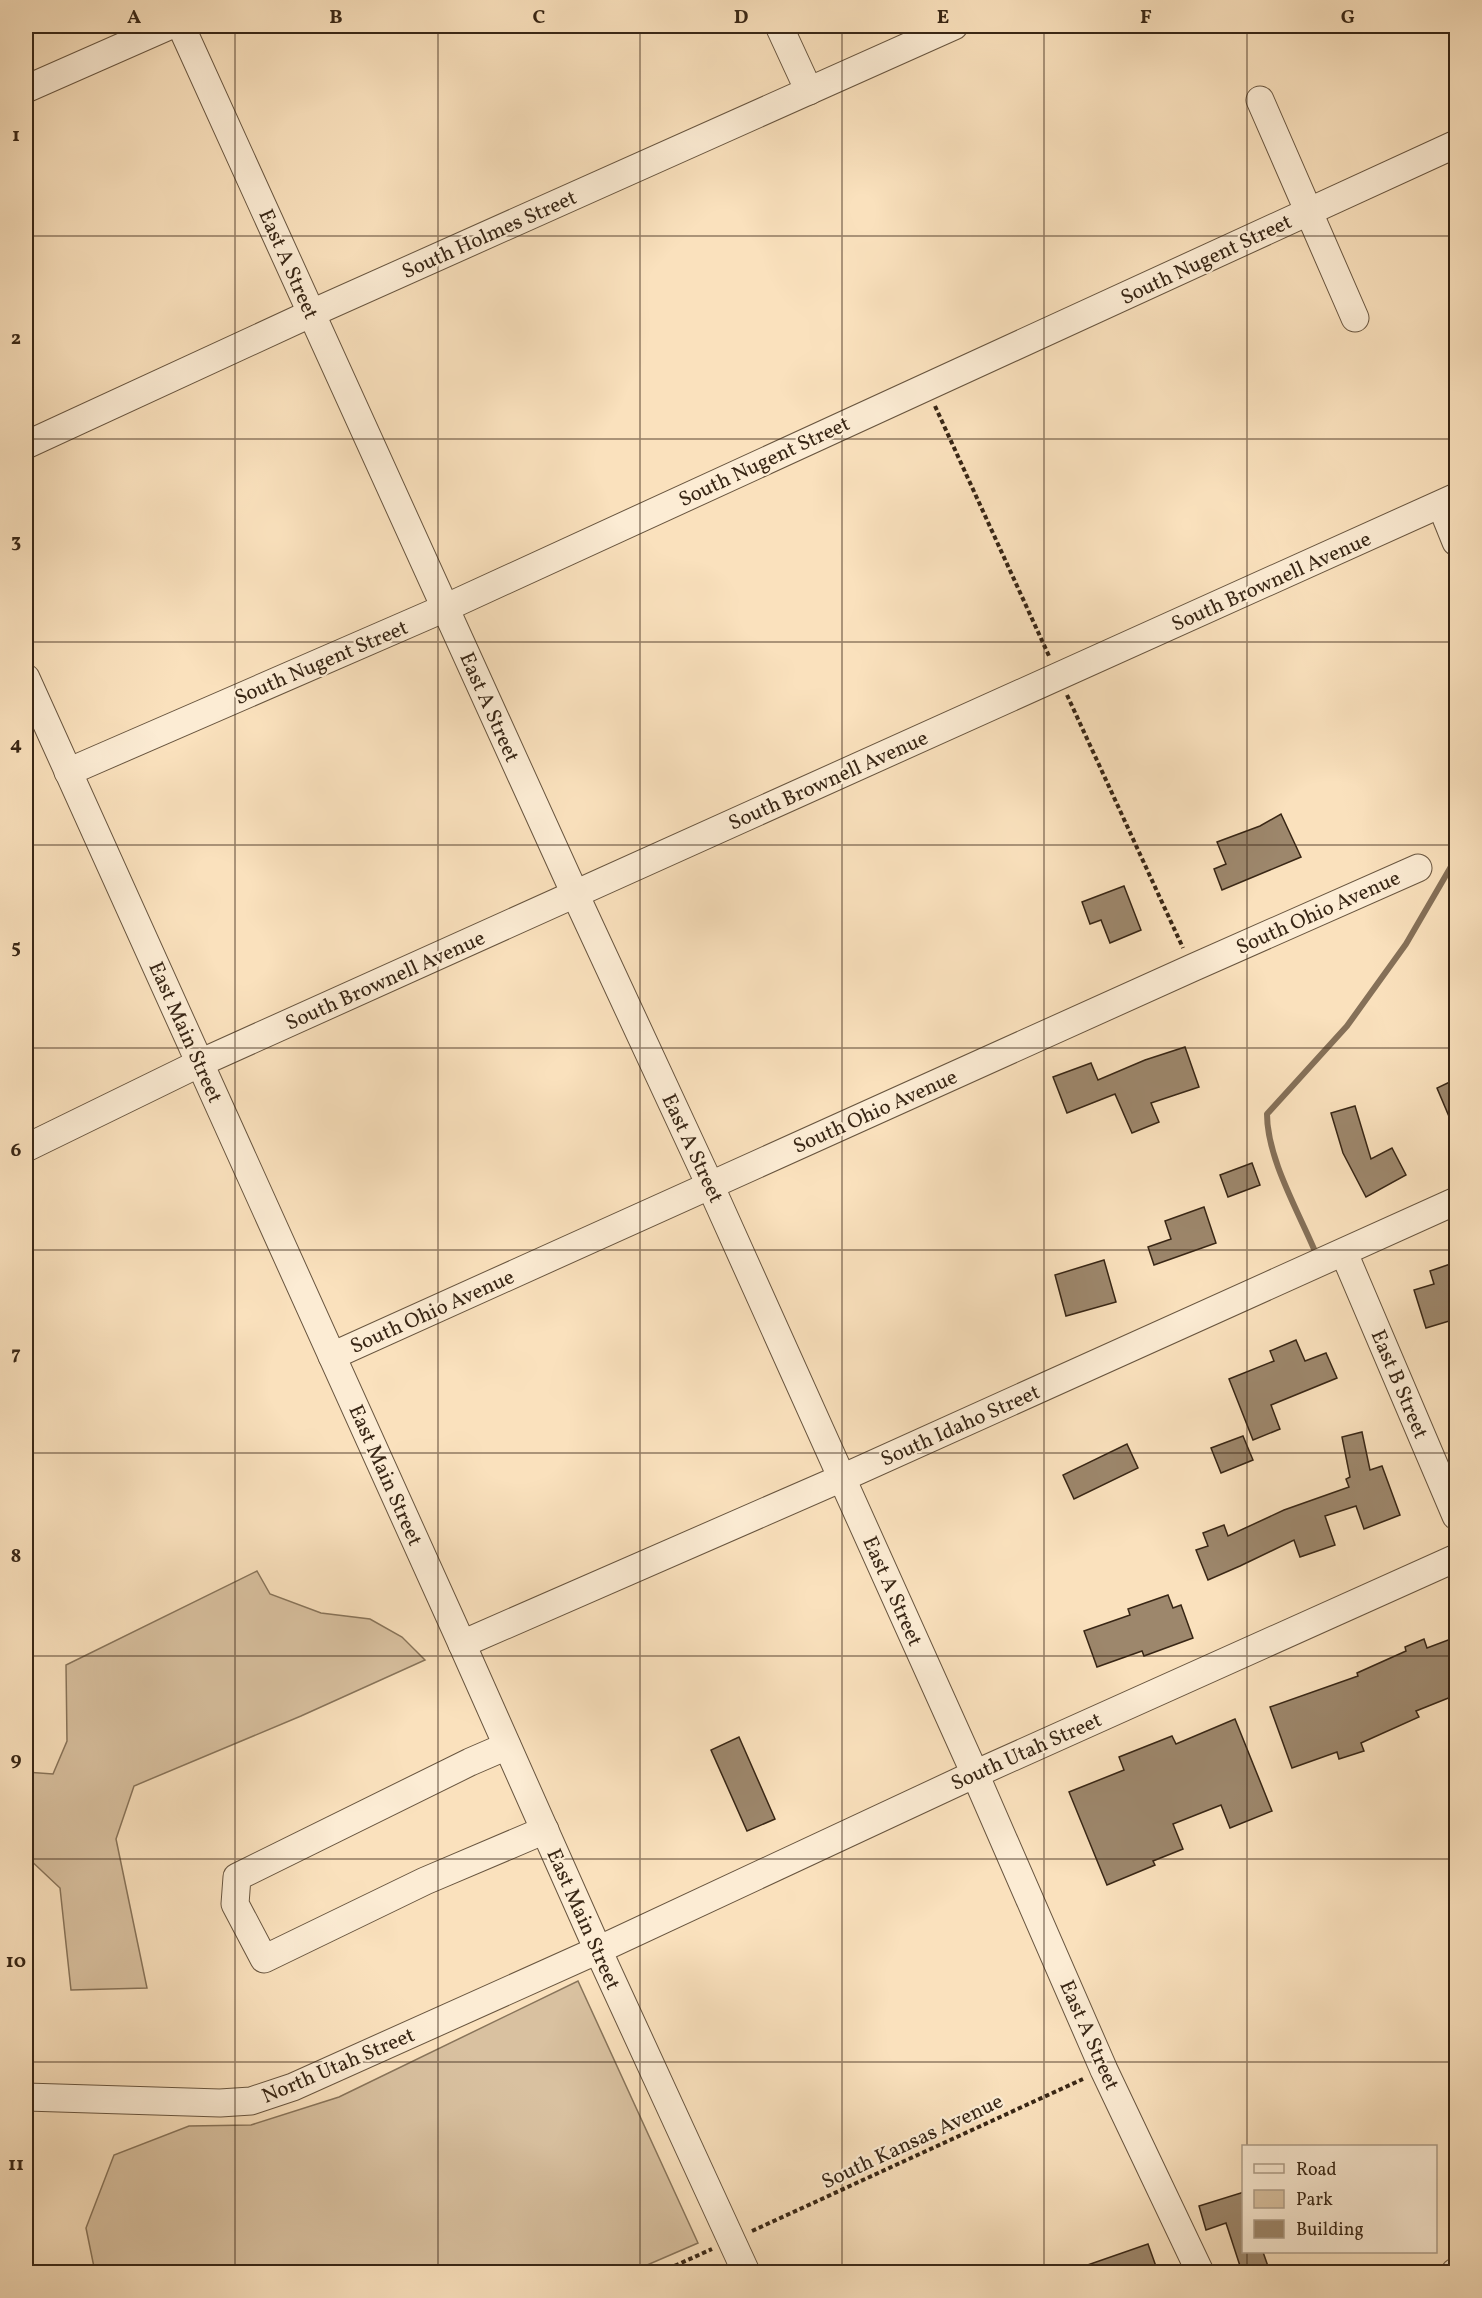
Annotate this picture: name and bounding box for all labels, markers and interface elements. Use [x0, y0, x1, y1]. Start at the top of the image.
text: A [127, 4, 141, 32]
text: B [329, 4, 343, 32]
text: C [533, 4, 546, 32]
text: D [734, 4, 748, 32]
text: E [937, 4, 949, 32]
text: F [1140, 4, 1152, 32]
text: G [1341, 4, 1355, 32]
text: 1 [12, 122, 20, 150]
street label: South Holmes Street [398, 184, 582, 287]
street label: East A Street [250, 205, 325, 324]
street label: South Nugent Street [1116, 208, 1297, 313]
text: 2 [11, 325, 21, 353]
street label: South Nugent Street [674, 410, 855, 515]
street label: South Brownell Avenue [1167, 525, 1376, 639]
text: 3 [11, 528, 21, 556]
street label: South Nugent Street [230, 614, 413, 713]
street label: East A Street [451, 648, 526, 767]
street label: South Brownell Avenue [724, 724, 933, 838]
text: 4 [10, 731, 22, 759]
street label: South Ohio Avenue [1232, 864, 1405, 963]
street label: South Brownell Avenue [281, 924, 490, 1038]
text: 5 [11, 934, 21, 962]
street label: East Main Street [141, 957, 229, 1108]
street label: South Ohio Avenue [789, 1063, 962, 1162]
street label: East A Street [654, 1089, 730, 1208]
text: 6 [11, 1137, 22, 1165]
street label: South Ohio Avenue [346, 1263, 519, 1362]
street label: East B Street [1363, 1326, 1435, 1444]
text: 7 [11, 1340, 21, 1368]
street label: South Idaho Street [876, 1378, 1045, 1474]
street label: East Main Street [341, 1400, 429, 1551]
street label: East A Street [854, 1532, 929, 1651]
text: 8 [11, 1543, 21, 1571]
street label: South Utah Street [947, 1706, 1107, 1799]
text: 9 [10, 1746, 22, 1774]
street label: East Main Street [539, 1844, 627, 1995]
text: 10 [6, 1948, 26, 1976]
street label: East A Street [1051, 1976, 1126, 2095]
street label: North Utah Street [258, 2021, 419, 2112]
street label: South Kansas Avenue [817, 2088, 1008, 2197]
legend [1242, 2145, 1437, 2253]
text: 11 [8, 2151, 24, 2179]
text: Road [1296, 2158, 1337, 2183]
text: Park [1296, 2188, 1333, 2213]
text: Building [1296, 2218, 1364, 2243]

